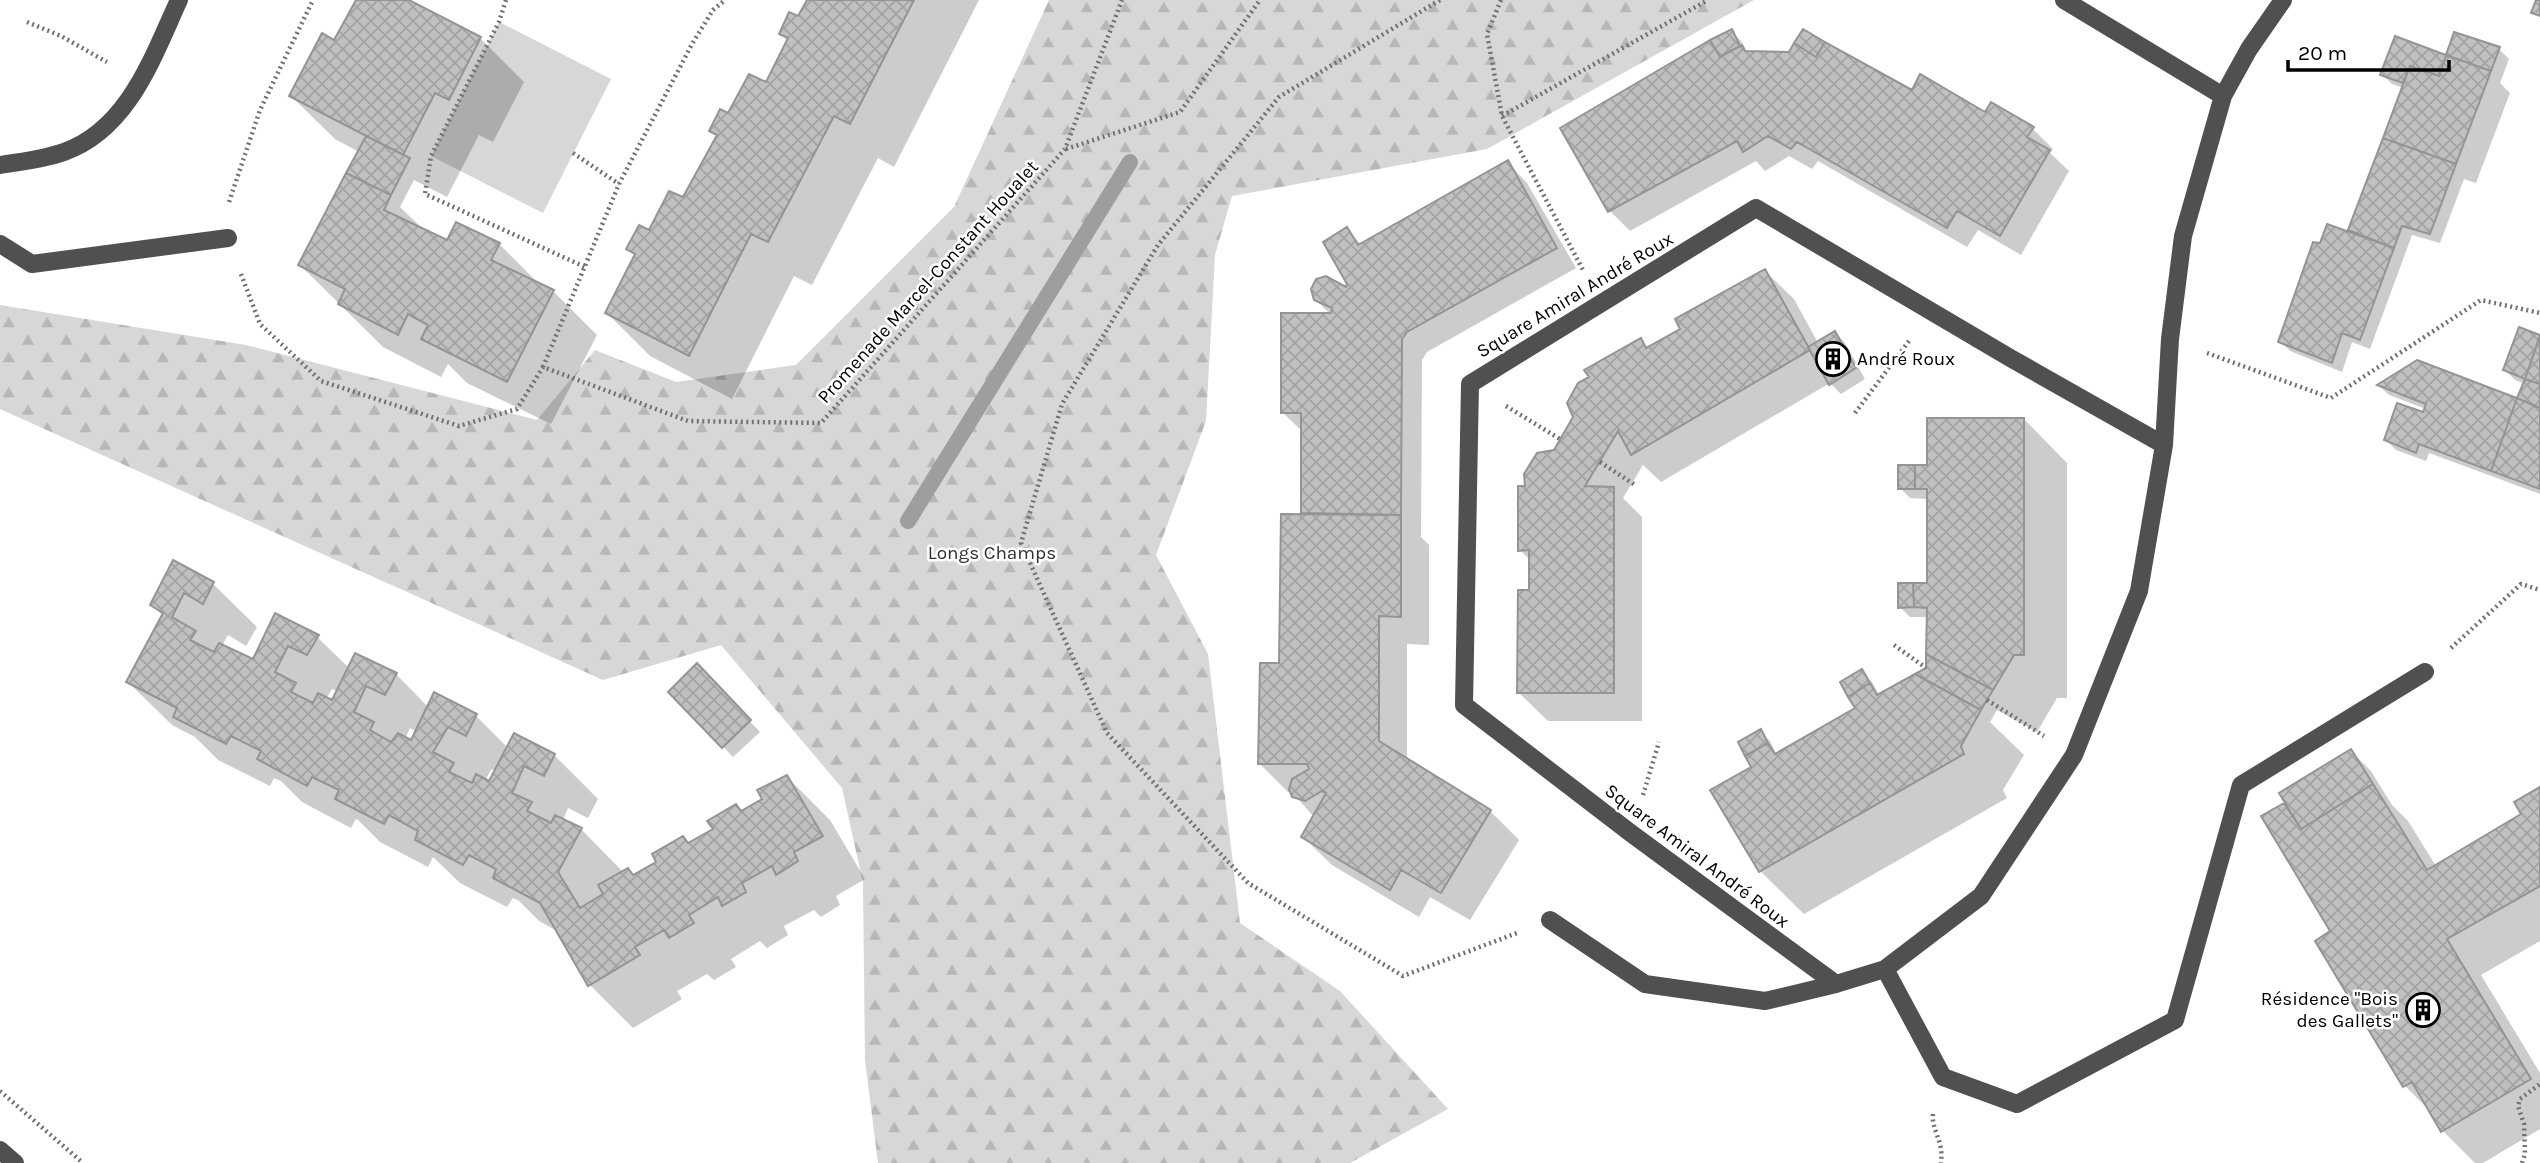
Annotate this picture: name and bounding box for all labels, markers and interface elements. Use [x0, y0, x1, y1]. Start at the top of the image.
scale bar [2288, 28, 2449, 72]
text: 20 m [2298, 41, 2347, 65]
street label: Promenade Marcel-Constant Houalet [813, 156, 1043, 408]
street label: Square Amiral André Roux [1473, 227, 1677, 362]
building icon: André Roux [1814, 340, 1852, 378]
place label: André Roux [1857, 348, 1955, 370]
park label: Longs Champs [928, 542, 1056, 564]
street label: Square Amiral André Roux [1600, 779, 1794, 933]
place label: Résidence "Bois des Gallets" [2261, 988, 2398, 1032]
building icon: Résidence "Bois des Gallets" [2404, 991, 2442, 1029]

